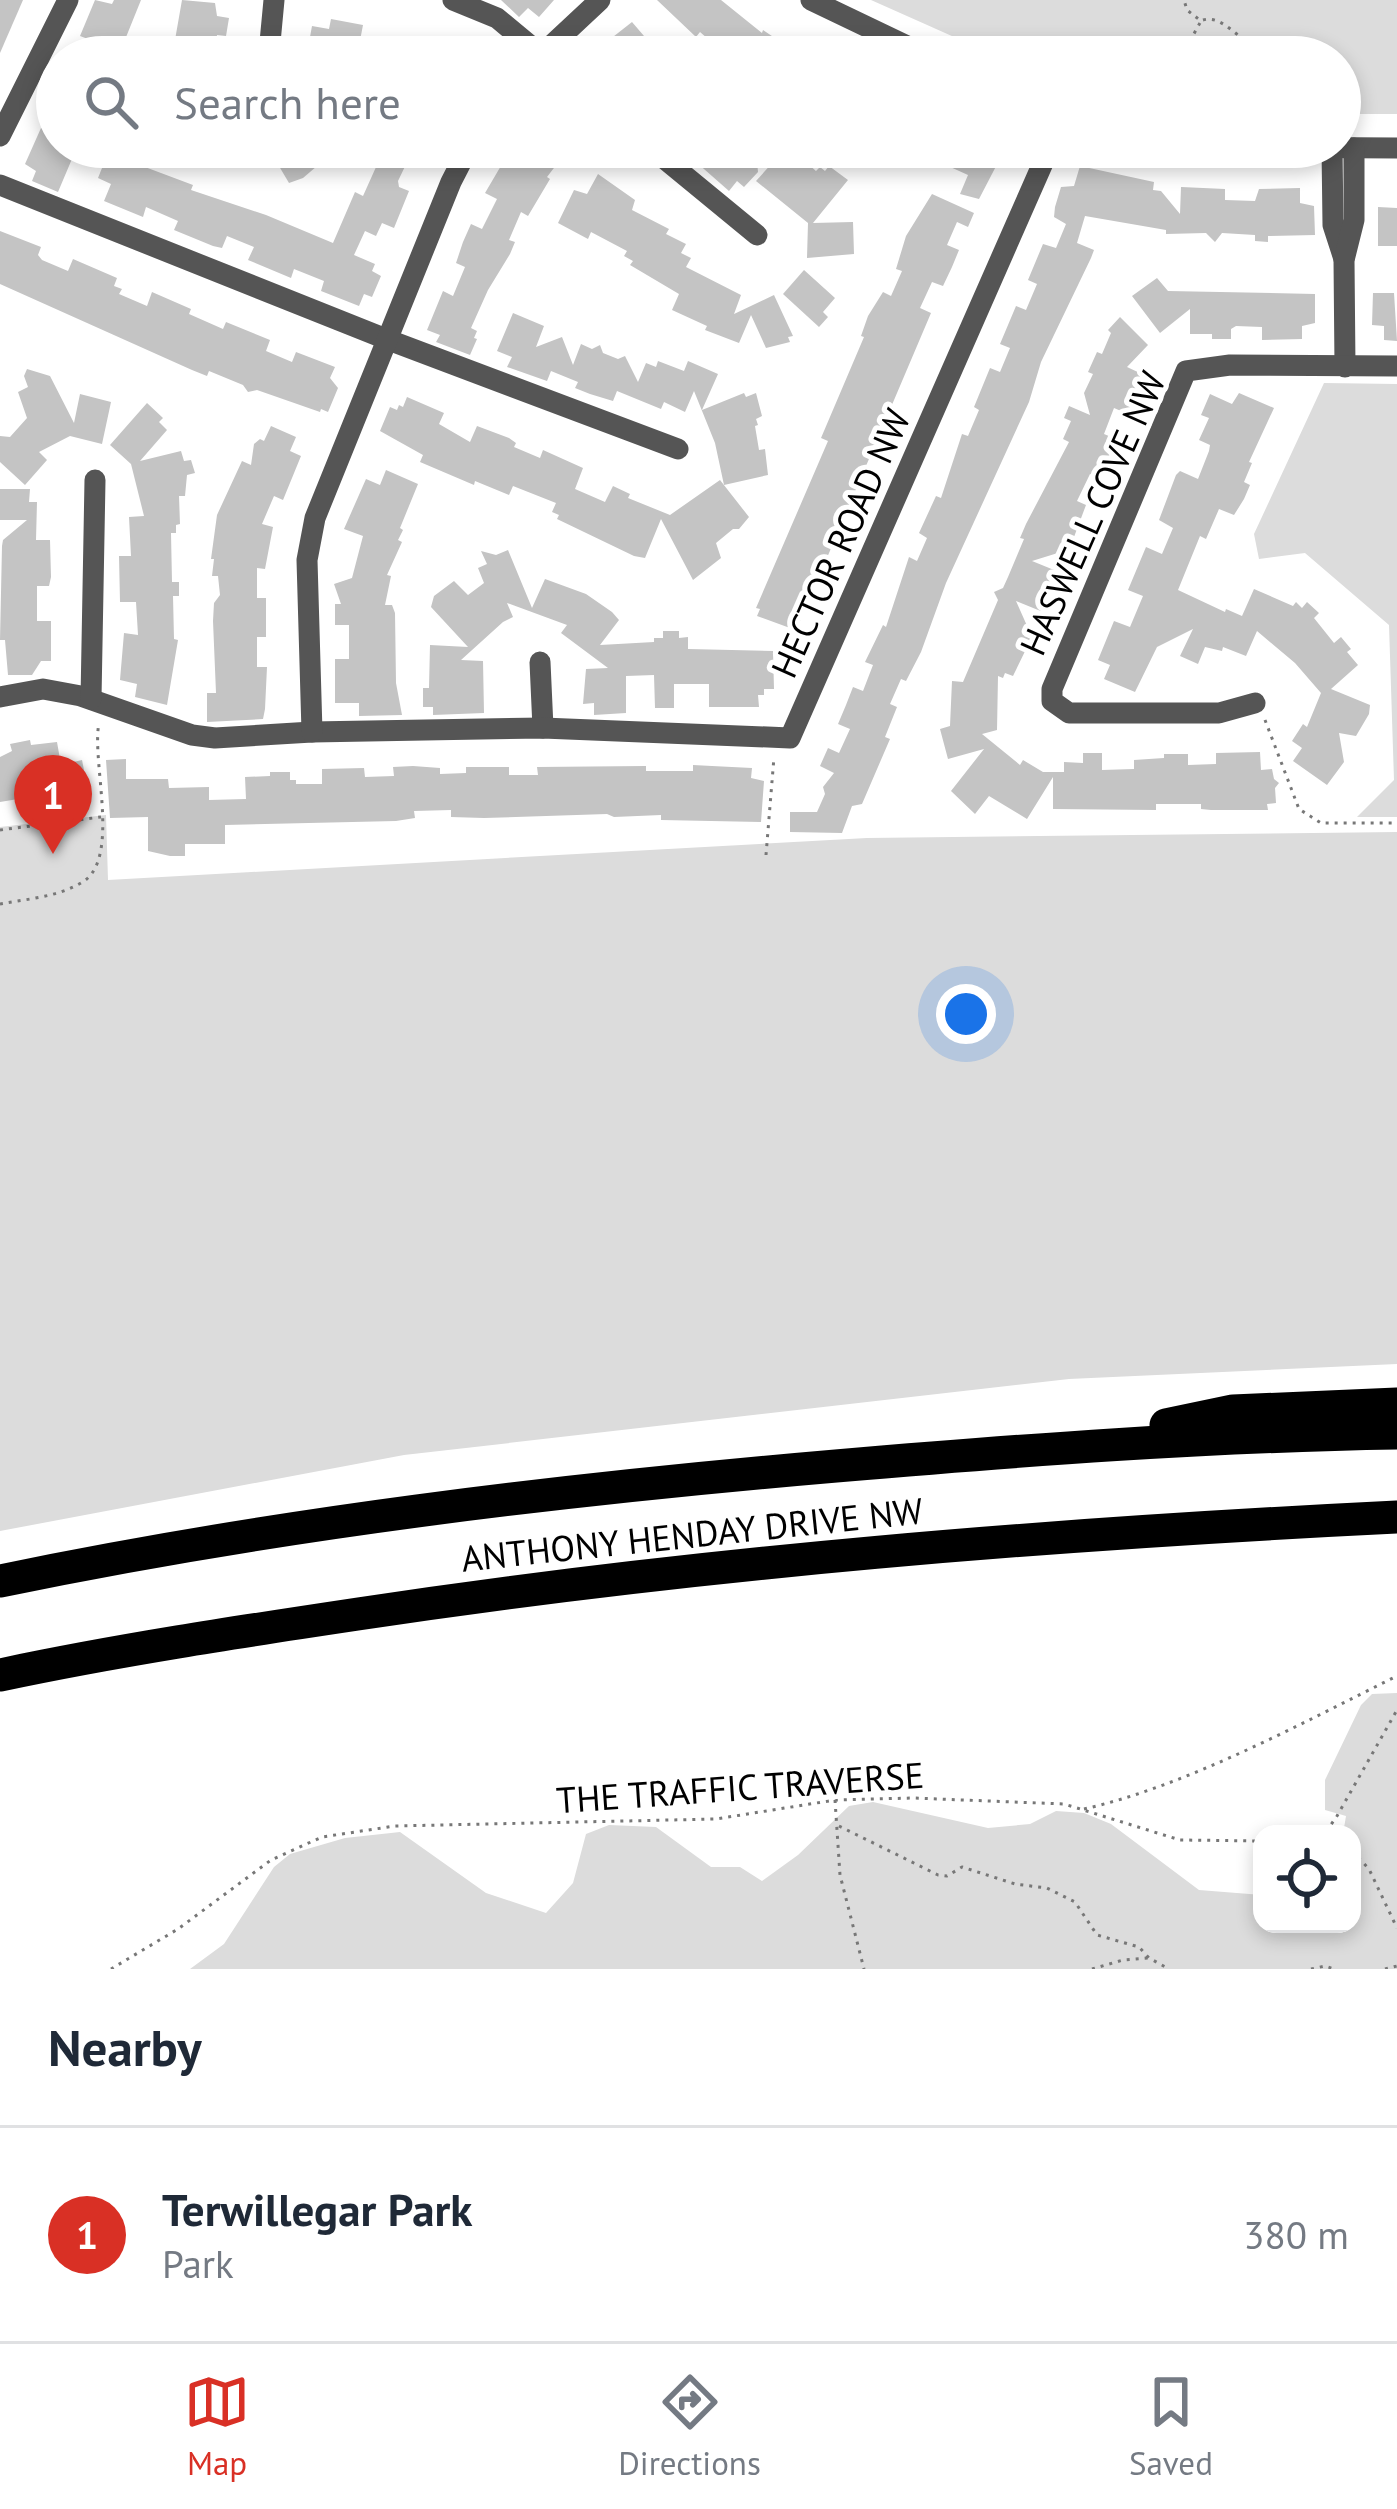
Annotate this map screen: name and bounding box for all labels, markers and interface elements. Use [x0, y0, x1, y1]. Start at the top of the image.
search box [36, 36, 1361, 168]
icon: search [78, 69, 144, 135]
text: Search here [174, 73, 401, 131]
street label: HASWELL COVE NW [1008, 364, 1176, 662]
street label: HECTOR ROAD NW [760, 401, 920, 684]
pin: 1 [14, 755, 92, 854]
your location [936, 984, 996, 1044]
street label: ANTHONY HENDAY DRIVE NW [459, 1486, 925, 1582]
street label: THE TRAFFIC TRAVERSE [555, 1751, 925, 1823]
map controls [1253, 1825, 1361, 1933]
button: locate [1253, 1825, 1361, 1933]
text: Nearby [48, 2014, 202, 2080]
text: Terwillegar Park [162, 2180, 472, 2238]
text: 1 [76, 2209, 98, 2260]
text: 380 m [1243, 2209, 1349, 2260]
text: Park [162, 2238, 234, 2289]
tab: Map [184, 2369, 250, 2484]
tab: Directions [618, 2369, 761, 2484]
tab: Saved [1129, 2369, 1213, 2484]

